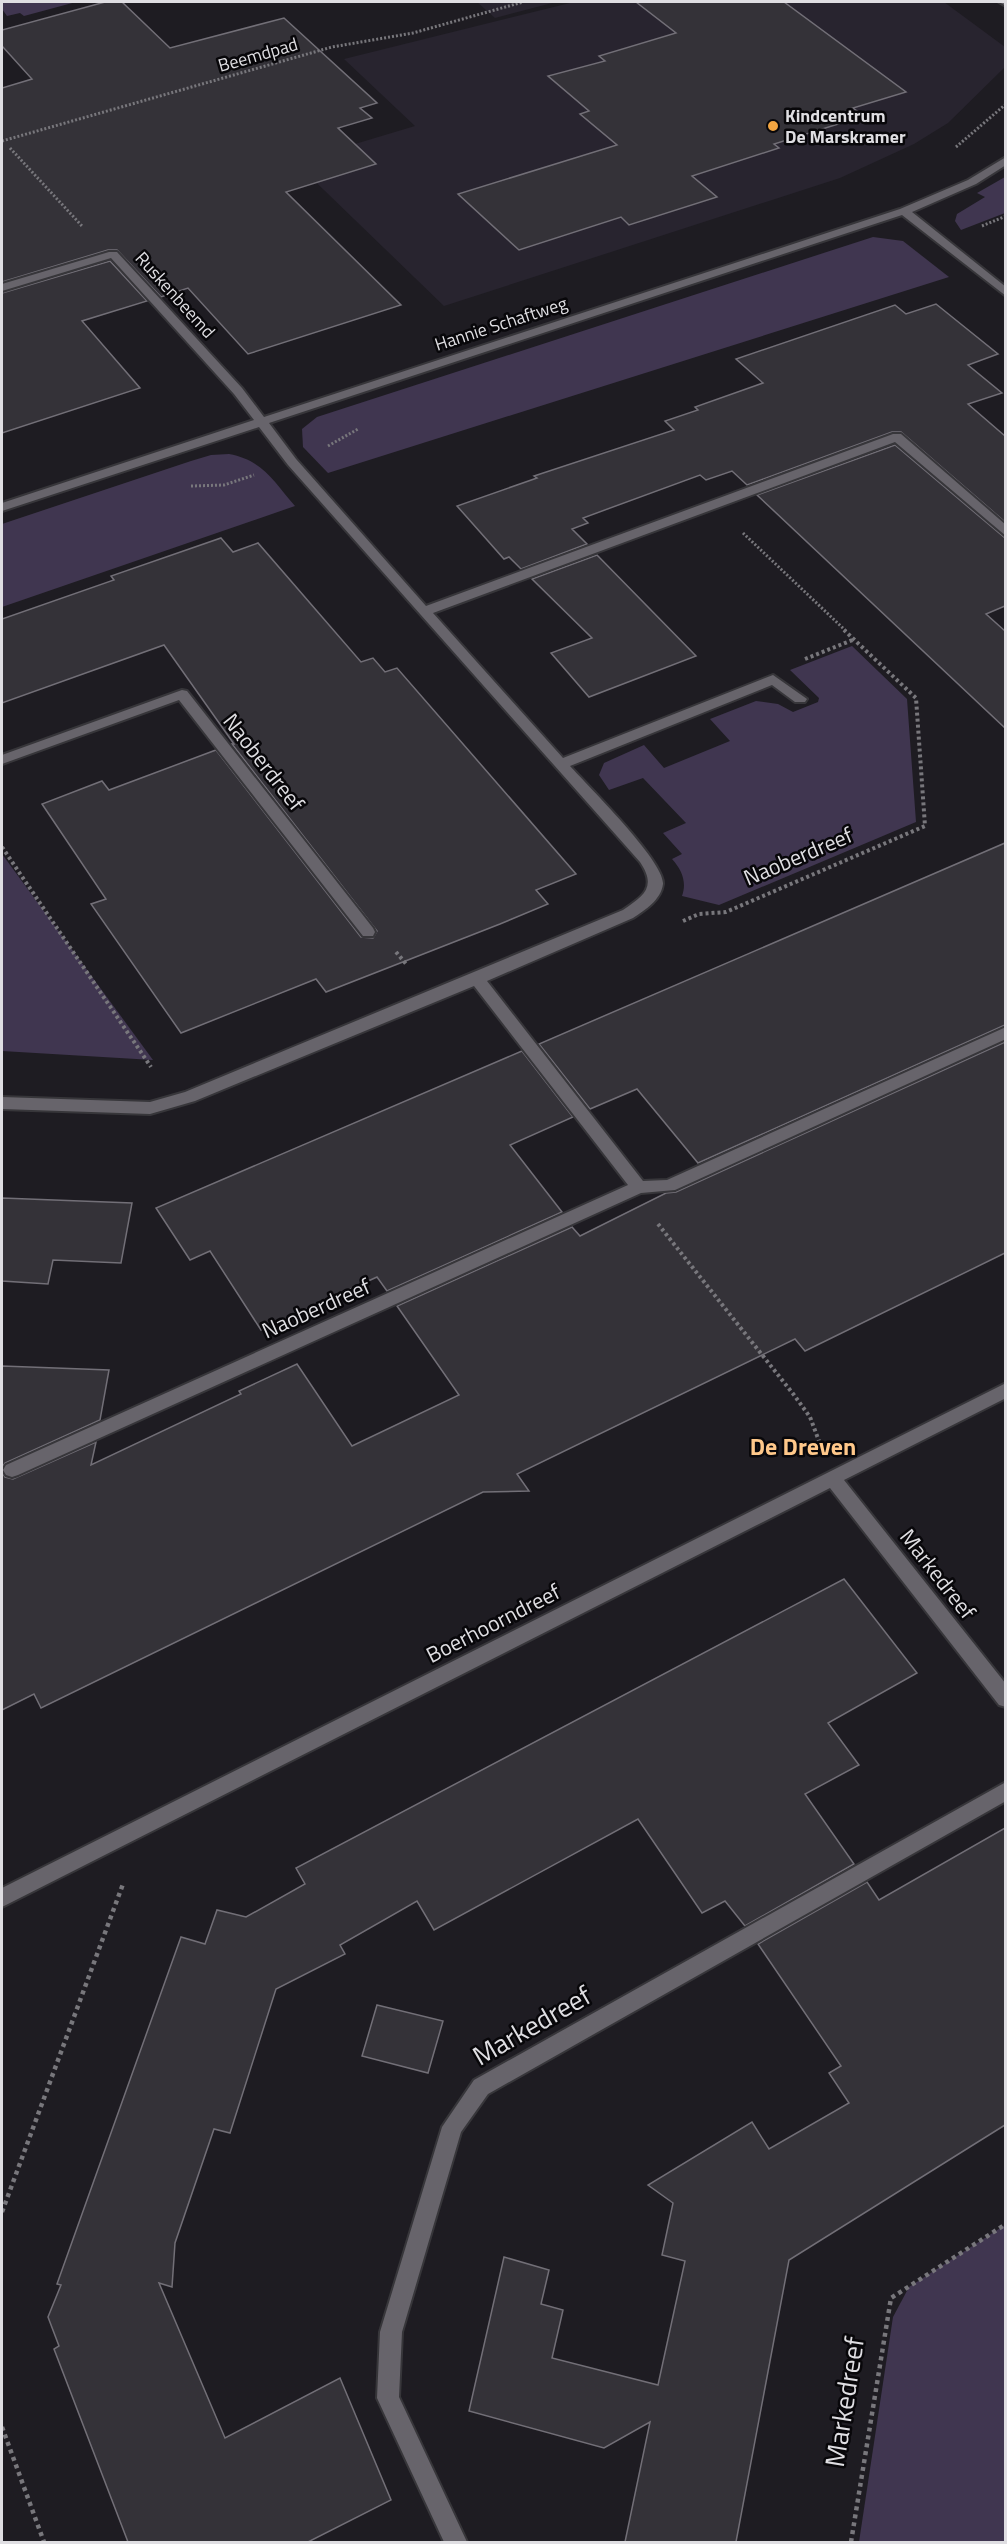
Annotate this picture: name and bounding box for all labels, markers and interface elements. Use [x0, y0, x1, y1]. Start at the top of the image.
street label: Beemdpad [215, 30, 301, 79]
place label: Kindcentrum De Marskramer [785, 102, 906, 150]
marker: Kindcentrum De Marskramer [766, 119, 780, 133]
street label: Ruskenbeemd [129, 245, 222, 344]
street label: Hannie Schaftweg [431, 289, 571, 358]
street label: Naoberdreef [215, 706, 314, 819]
street label: Naoberdreef [738, 817, 859, 894]
street label: Naoberdreef [256, 1269, 377, 1347]
district label: De Dreven [750, 1428, 856, 1464]
street label: Markedreef [892, 1521, 985, 1627]
street label: Boerhoorndreef [420, 1574, 567, 1671]
street label: Markedreef [464, 1974, 598, 2075]
street label: Markedreef [813, 2334, 874, 2470]

